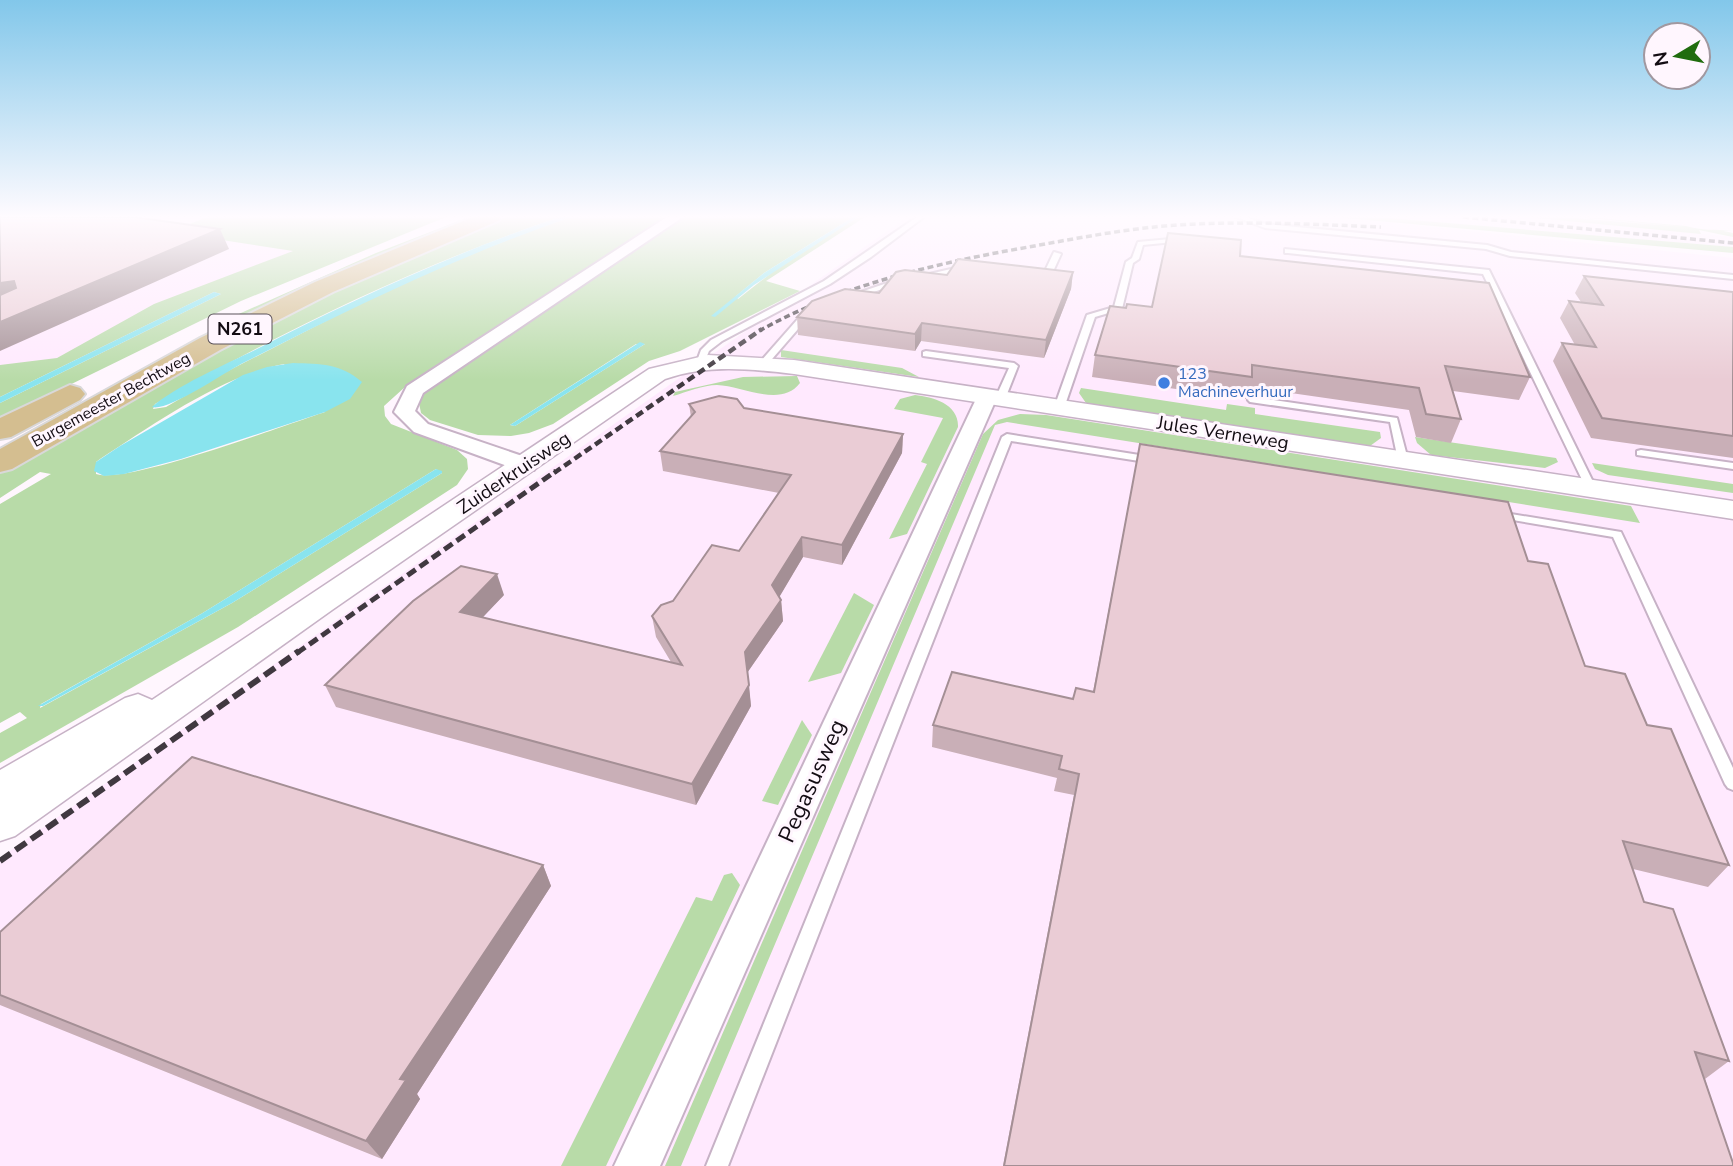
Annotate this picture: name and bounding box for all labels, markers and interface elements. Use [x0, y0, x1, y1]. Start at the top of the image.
north arrow [1642, 21, 1712, 91]
text: N [1647, 50, 1675, 68]
road number: N261 [208, 314, 272, 344]
street label: Burgemeester Bechtweg [28, 347, 194, 453]
place label: 123 Machineverhuur [1178, 363, 1293, 403]
marker: 123 Machineverhuur [1156, 375, 1172, 391]
street label: Jules Verneweg [1154, 410, 1291, 456]
street label: Zuiderkruisweg [452, 425, 576, 521]
street label: Pegasusweg [771, 715, 853, 847]

